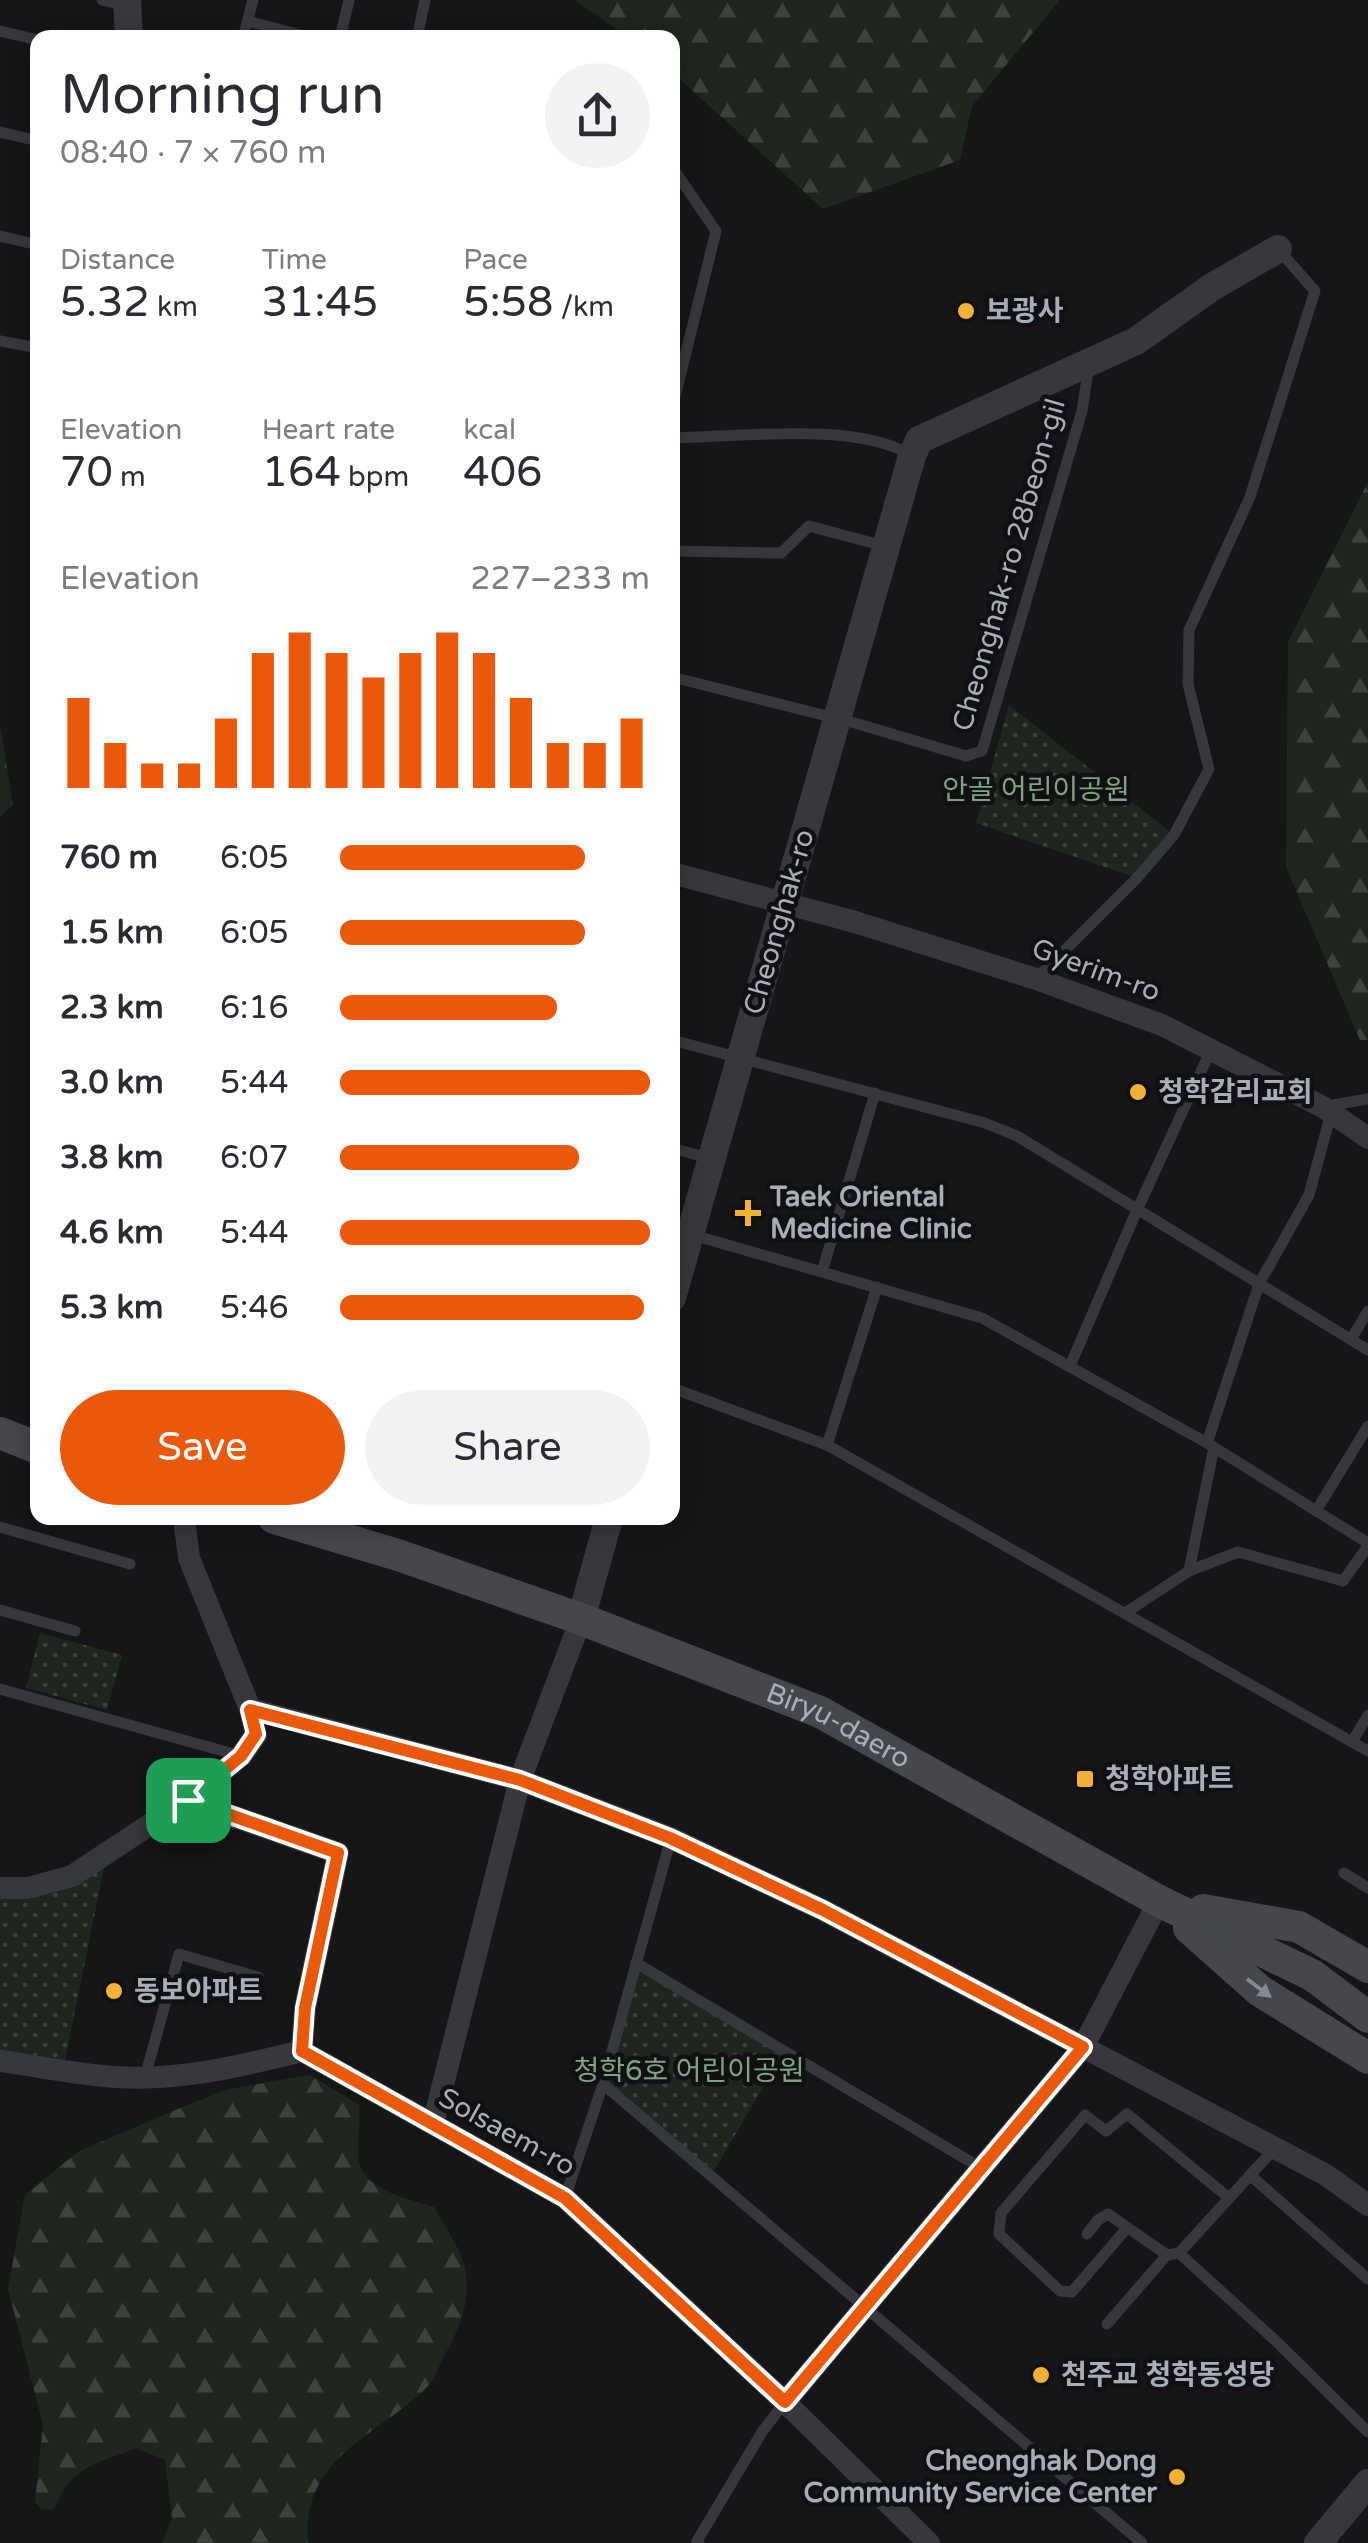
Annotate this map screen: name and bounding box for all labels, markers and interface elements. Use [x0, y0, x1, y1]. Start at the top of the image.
text: Morning run [60, 63, 385, 129]
button: share [545, 63, 650, 168]
text: 08:40 · 7 × 760 m [60, 134, 326, 172]
text: Distance [60, 243, 175, 277]
text: Time [262, 243, 327, 277]
text: Pace [463, 243, 528, 277]
text: 5.32 [60, 277, 150, 328]
text: 31:45 [262, 277, 378, 328]
text: 5:58 [463, 277, 553, 328]
text: km [150, 290, 198, 324]
text: /km [553, 290, 614, 324]
place label: 보광사 [986, 294, 1064, 328]
marker: 보광사 [955, 300, 977, 322]
street label: Cheonghak-ro 28beon-gil [945, 395, 1073, 735]
text: Elevation [60, 413, 182, 447]
text: Heart rate [262, 413, 395, 447]
text: kcal [463, 413, 516, 447]
text: 70 [60, 447, 113, 498]
text: 164 [262, 447, 341, 498]
text: 406 [463, 447, 542, 498]
text: m [113, 460, 146, 494]
text: bpm [341, 460, 409, 494]
text: Elevation [60, 560, 200, 598]
text: 227–233 m [470, 560, 650, 598]
park label: 안골 어린이공원 [942, 773, 1130, 807]
street label: Cheonghak-ro [736, 826, 822, 1018]
text: 760 m [60, 839, 158, 877]
text: 6:05 [220, 839, 289, 877]
text: 1.5 km [60, 914, 164, 952]
text: 6:05 [220, 914, 289, 952]
street label: Gyerim-ro [1027, 931, 1165, 1009]
text: 2.3 km [60, 989, 164, 1027]
text: 6:16 [220, 989, 289, 1027]
text: 3.0 km [60, 1064, 164, 1102]
text: 5:44 [220, 1064, 289, 1102]
place label: 청학감리교회 [1158, 1075, 1313, 1109]
marker: 청학감리교회 [1127, 1081, 1149, 1103]
text: 3.8 km [60, 1139, 164, 1177]
text: 6:07 [220, 1139, 289, 1177]
place label: Taek Oriental Medicine Clinic [769, 1180, 972, 1246]
marker: Taek Oriental Medicine Clinic [735, 1200, 761, 1226]
text: 4.6 km [60, 1214, 164, 1252]
text: 5:44 [220, 1214, 289, 1252]
text: 5.3 km [60, 1289, 163, 1327]
text: 5:46 [220, 1289, 289, 1327]
button: Save [60, 1390, 345, 1505]
button: Share [365, 1390, 650, 1505]
street label: Biryu-daero [761, 1676, 916, 1776]
pin [146, 1758, 231, 1843]
place label: 청학아파트 [1105, 1762, 1234, 1796]
marker: 청학아파트 [1074, 1768, 1096, 1790]
icon: arrive [161, 1773, 216, 1828]
place label: 동보아파트 [134, 1974, 263, 2008]
one-way arrow [1246, 1978, 1272, 1998]
marker: 동보아파트 [103, 1980, 125, 2002]
park label: 청학6호 어린이공원 [574, 2054, 804, 2088]
street label: Solsaem-ro [433, 2081, 581, 2183]
place label: 천주교 청학동성당 [1061, 2358, 1274, 2392]
marker: 천주교 청학동성당 [1030, 2364, 1052, 2386]
place label: Cheonghak Dong Community Service Center [803, 2444, 1158, 2510]
marker: Cheonghak Dong Community Service Center [1166, 2466, 1188, 2488]

